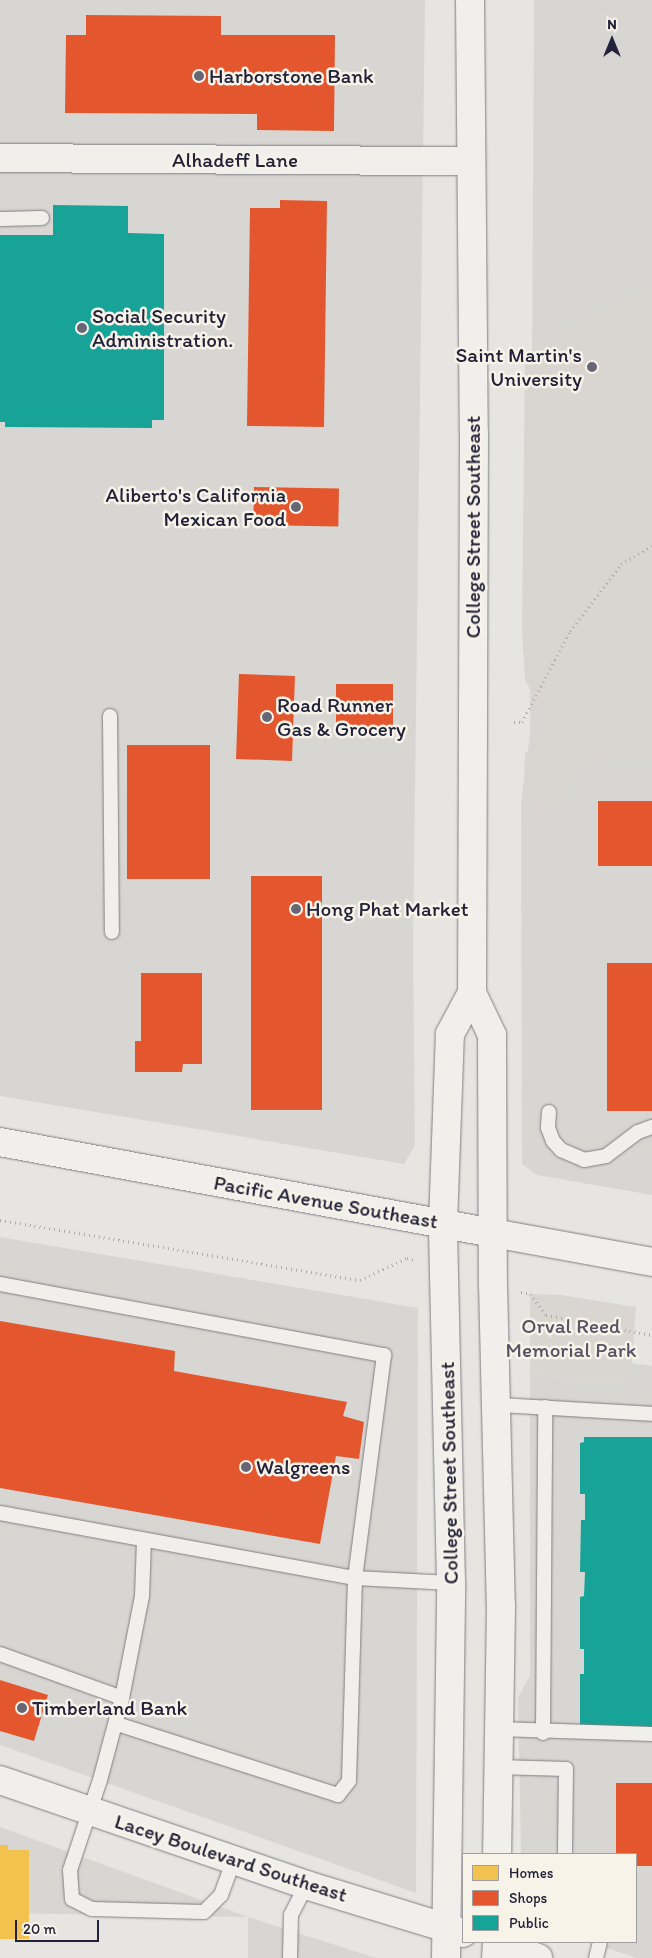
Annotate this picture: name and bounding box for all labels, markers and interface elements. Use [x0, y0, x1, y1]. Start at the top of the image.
north arrow [587, 15, 637, 65]
text: N [607, 16, 617, 33]
place label: Harborstone Bank [209, 63, 374, 89]
marker: Harborstone Bank [193, 70, 205, 82]
street label: Alhadeff Lane [172, 147, 298, 173]
place label: Social Security Administration. [92, 303, 233, 353]
marker: Social Security Administration. [76, 322, 88, 334]
place label: Saint Martin's University [455, 342, 582, 392]
marker: Saint Martin's University [586, 361, 598, 373]
street label: College Street Southeast [460, 415, 486, 639]
place label: Aliberto's California Mexican Food [105, 482, 286, 532]
marker: Aliberto's California Mexican Food [290, 501, 302, 513]
place label: Road Runner Gas & Grocery [277, 692, 406, 742]
marker: Road Runner Gas & Grocery [261, 711, 273, 723]
place label: Hong Phat Market [306, 896, 470, 922]
marker: Hong Phat Market [290, 903, 302, 915]
street label: Pacific Avenue Southeast [212, 1170, 440, 1234]
park label: Orval Reed Memorial Park [505, 1313, 637, 1363]
street label: College Street Southeast [434, 1361, 464, 1585]
place label: Walgreens [256, 1454, 350, 1480]
marker: Walgreens [240, 1461, 252, 1473]
place label: Timberland Bank [32, 1695, 187, 1721]
marker: Timberland Bank [16, 1702, 28, 1714]
street label: Lacey Boulevard Southeast [111, 1808, 351, 1908]
legend [462, 1853, 637, 1943]
text: Homes [509, 1864, 553, 1882]
text: Shops [509, 1889, 547, 1907]
scale bar [18, 1910, 101, 1942]
text: Public [509, 1914, 549, 1932]
text: 20 m [23, 1920, 56, 1938]

